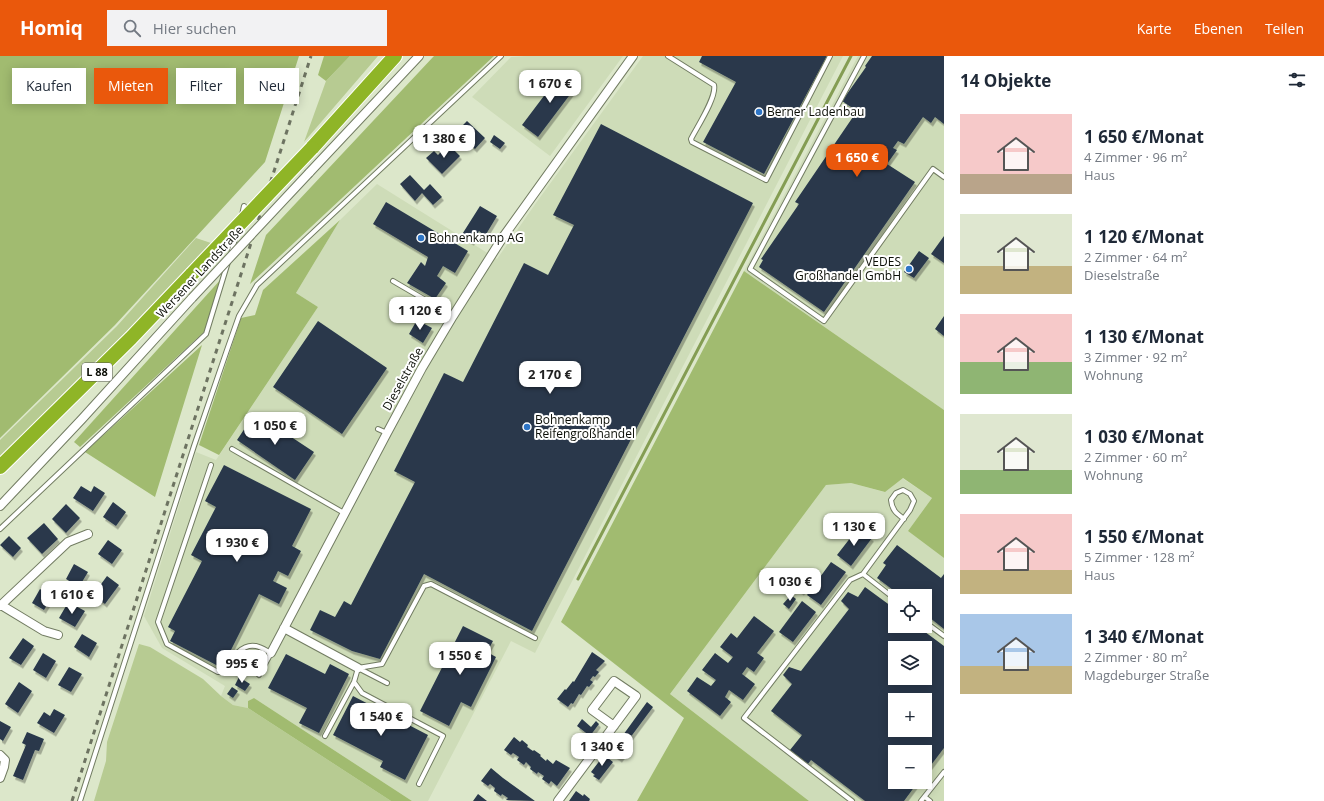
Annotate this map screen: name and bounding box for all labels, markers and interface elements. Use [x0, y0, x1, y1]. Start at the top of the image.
search box [107, 10, 387, 46]
text: Homiq [20, 15, 83, 41]
icon: search [121, 17, 143, 39]
text: Hier suchen [153, 18, 236, 38]
text: Karte [1137, 19, 1172, 38]
text: Ebenen [1194, 19, 1243, 38]
text: Teilen [1265, 19, 1304, 38]
chip: Kaufen [12, 68, 86, 104]
chip: Mieten [94, 68, 168, 104]
chip: Filter [176, 68, 236, 104]
chip: Neu [244, 68, 299, 104]
text: 14 Objekte [960, 69, 1051, 92]
icon: filters [1286, 69, 1308, 91]
pin: 1 670 € [513, 70, 587, 104]
text: 1 670 € [528, 74, 572, 92]
place label: Berner Ladenbau [767, 103, 864, 120]
marker: Berner Ladenbau [754, 107, 764, 117]
pin: 1 380 € [407, 125, 481, 159]
text: 1 650 €/Monat [1084, 125, 1204, 148]
text: 1 380 € [422, 129, 466, 147]
icon: home [992, 130, 1040, 178]
pin: 1 650 € [820, 144, 894, 178]
text: 1 650 € [835, 148, 879, 166]
text: 4 Zimmer · 96 m² [1084, 148, 1187, 166]
text: Haus [1084, 166, 1115, 184]
street label: Wersener Landstraße [152, 222, 247, 322]
text: 1 120 €/Monat [1084, 225, 1204, 248]
place label: Bohnenkamp AG [429, 229, 524, 246]
icon: home [992, 230, 1040, 278]
marker: Bohnenkamp AG [416, 233, 426, 243]
text: 2 Zimmer · 64 m² [1084, 248, 1187, 266]
place label: VEDES Großhandel GmbH [795, 253, 901, 284]
marker: VEDES Großhandel GmbH [904, 264, 914, 274]
text: Dieselstraße [1084, 266, 1160, 284]
pin: 1 120 € [383, 297, 457, 331]
text: 1 120 € [398, 301, 442, 319]
text: 1 130 €/Monat [1084, 325, 1204, 348]
icon: home [992, 330, 1040, 378]
street label: Dieselstraße [378, 344, 427, 413]
text: 3 Zimmer · 92 m² [1084, 348, 1187, 366]
pin: 2 170 € [513, 361, 587, 395]
road number: L 88 [82, 363, 112, 381]
text: 2 170 € [528, 365, 572, 383]
text: Wohnung [1084, 366, 1143, 384]
place label: Bohnenkamp Reifengroßhandel [535, 411, 635, 442]
pin: 1 050 € [238, 412, 312, 446]
text: 1 050 € [253, 416, 297, 434]
marker: Bohnenkamp Reifengroßhandel [522, 422, 532, 432]
text: 1 030 €/Monat [1084, 425, 1204, 448]
icon: home [992, 430, 1040, 478]
text: 2 Zimmer · 60 m² [1084, 448, 1187, 466]
text: Wohnung [1084, 466, 1143, 484]
pin: 1 130 € [817, 513, 891, 547]
text: 1 130 € [832, 517, 876, 535]
text: 1 550 €/Monat [1084, 525, 1204, 548]
pin: 1 930 € [200, 529, 274, 563]
icon: home [992, 530, 1040, 578]
text: 1 930 € [215, 533, 259, 551]
text: 5 Zimmer · 128 m² [1084, 548, 1195, 566]
text: Haus [1084, 566, 1115, 584]
pin: 1 030 € [753, 568, 827, 602]
text: 1 030 € [768, 572, 812, 590]
pin: 1 610 € [35, 581, 109, 615]
text: 1 610 € [50, 585, 94, 603]
map controls [888, 589, 932, 789]
button: locate [888, 589, 932, 633]
text: 1 340 €/Monat [1084, 625, 1204, 648]
icon: home [992, 630, 1040, 678]
button: layers [888, 641, 932, 685]
pin: 1 550 € [423, 642, 497, 676]
text: 1 550 € [438, 646, 482, 664]
text: 2 Zimmer · 80 m² [1084, 648, 1187, 666]
pin: 995 € [214, 650, 270, 684]
text: 995 € [225, 654, 259, 672]
text: Magdeburger Straße [1084, 666, 1209, 684]
button: + [888, 693, 932, 737]
pin: 1 540 € [344, 703, 418, 737]
text: 1 540 € [359, 707, 403, 725]
pin: 1 340 € [565, 733, 639, 767]
text: 1 340 € [580, 737, 624, 755]
button: − [888, 745, 932, 789]

